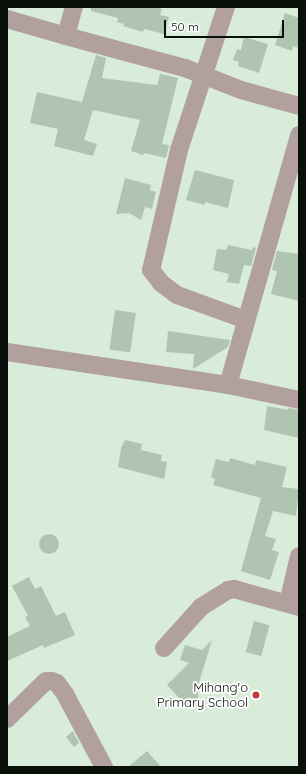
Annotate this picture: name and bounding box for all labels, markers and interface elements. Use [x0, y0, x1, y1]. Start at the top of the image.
scale bar [166, 12, 286, 38]
text: 50 m [171, 19, 199, 34]
place label: Mihang'o Primary School [157, 680, 248, 711]
marker: Mihang'o Primary School [251, 690, 261, 700]

